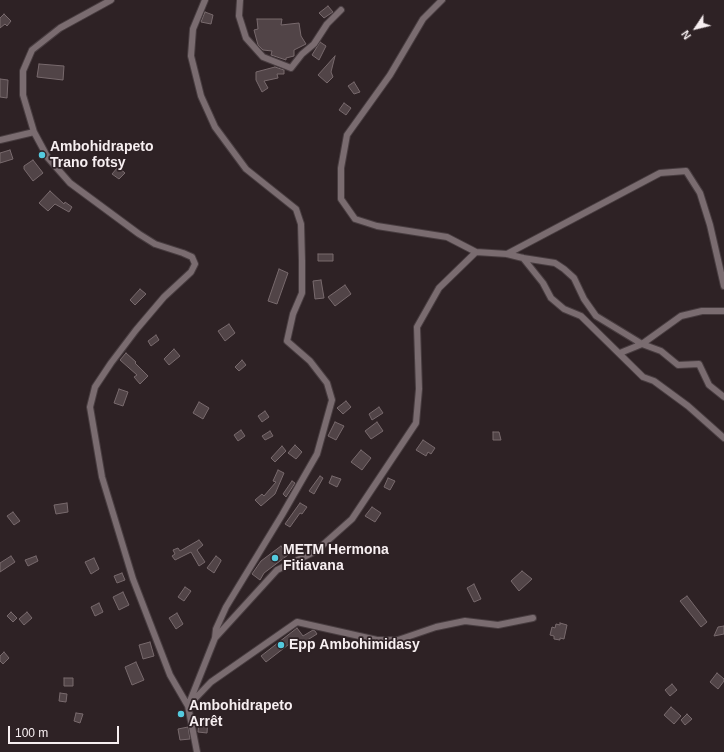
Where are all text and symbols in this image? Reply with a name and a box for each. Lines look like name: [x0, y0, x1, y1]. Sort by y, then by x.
north arrow: [676, 8, 716, 48]
text: N: [679, 28, 693, 42]
place label: Ambohidrapeto Trano fotsy: [50, 139, 153, 172]
marker: Ambohidrapeto Trano fotsy: [37, 150, 47, 160]
place label: METM Hermona Fitiavana: [283, 542, 389, 574]
marker: METM Hermona Fitiavana: [270, 553, 280, 563]
place label: Epp Ambohimidasy: [289, 637, 420, 653]
marker: Epp Ambohimidasy: [276, 640, 286, 650]
place label: Ambohidrapeto Arrêt: [189, 698, 292, 730]
marker: Ambohidrapeto Arrêt: [176, 709, 186, 719]
scale bar: [10, 718, 121, 744]
text: 100 m: [15, 726, 48, 740]

